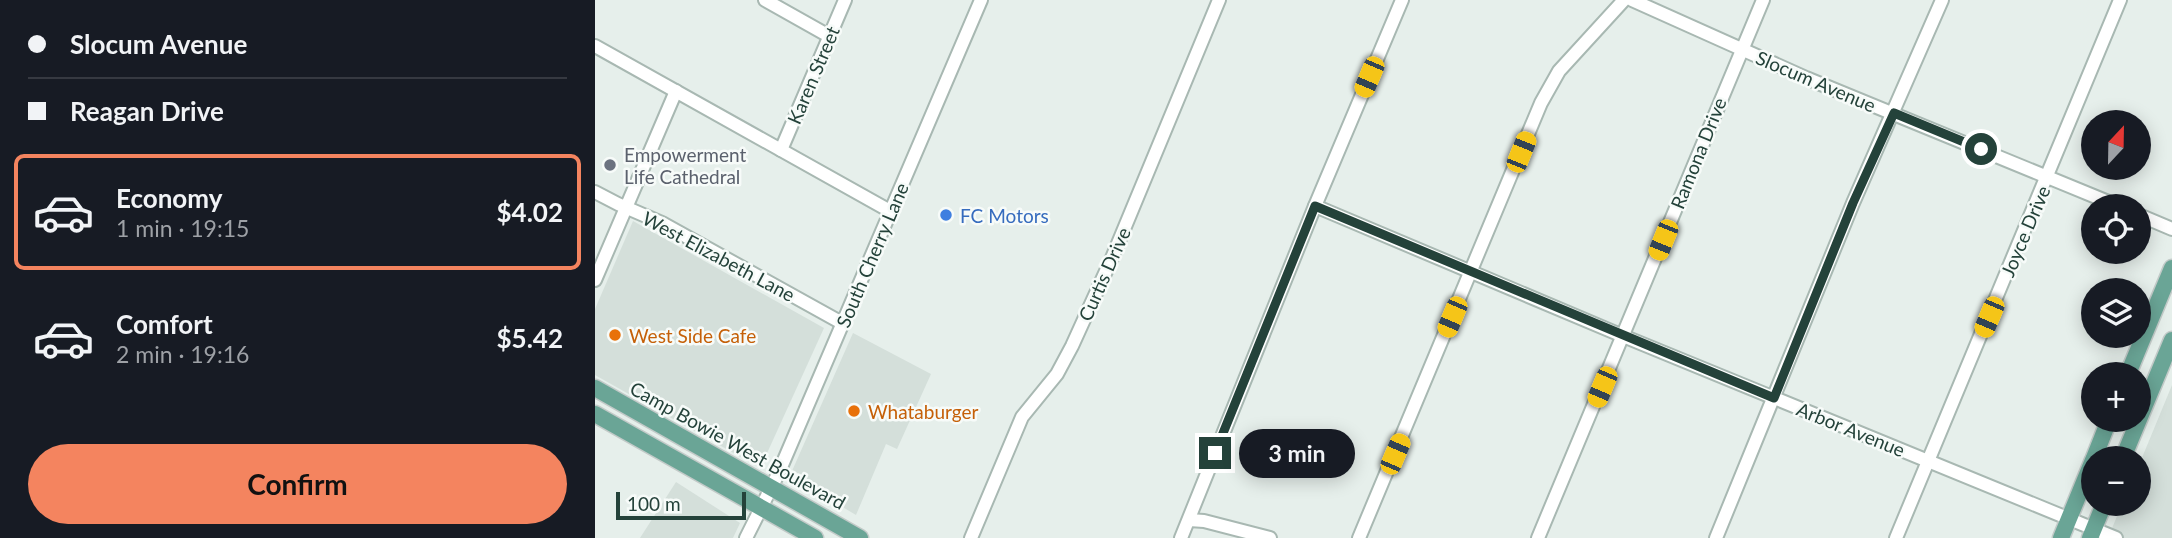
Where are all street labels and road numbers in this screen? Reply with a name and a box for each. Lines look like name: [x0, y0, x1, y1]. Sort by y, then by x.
street label: Karen Street: [782, 22, 844, 127]
street label: Slocum Avenue: [1753, 45, 1879, 117]
street label: Ramona Drive: [1665, 94, 1731, 212]
street label: South Cherry Lane: [831, 179, 913, 331]
street label: Joyce Drive: [1996, 182, 2054, 280]
street label: West Elizabeth Lane: [639, 206, 799, 306]
street label: Curtis Drive: [1073, 224, 1135, 324]
street label: Camp Bowie West Boulevard: [626, 376, 850, 514]
street label: Arbor Avenue: [1793, 397, 1909, 461]

